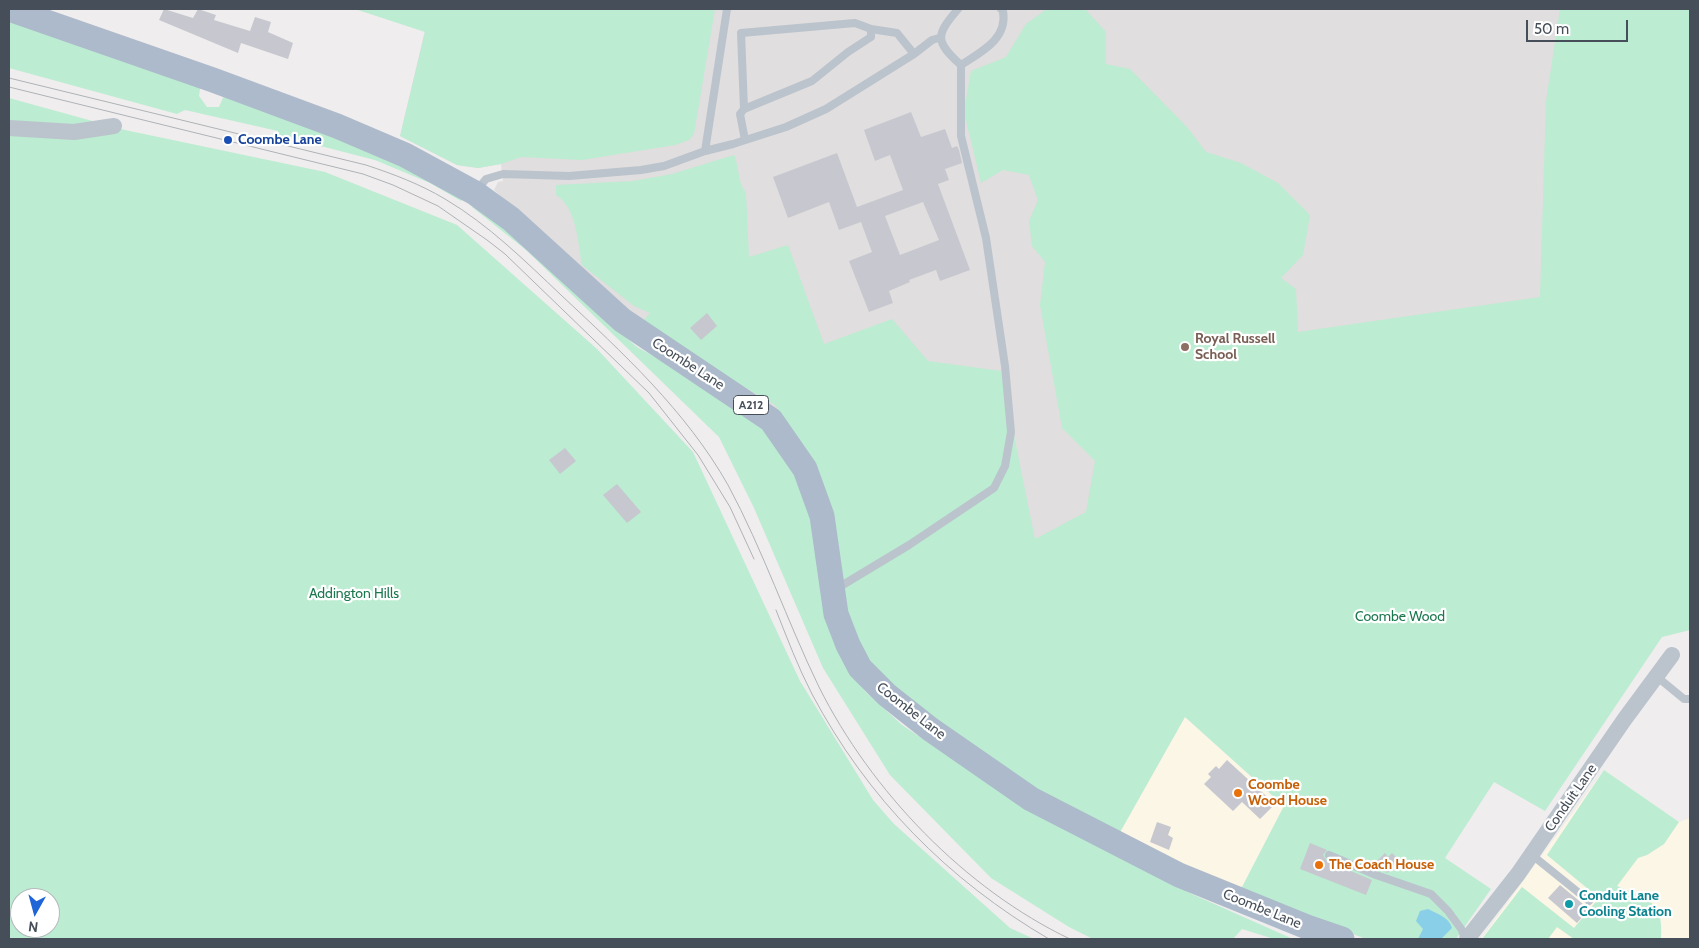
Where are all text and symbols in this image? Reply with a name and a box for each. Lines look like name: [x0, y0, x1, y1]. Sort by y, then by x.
scale bar: [1529, 10, 1632, 42]
text: 50 m: [1534, 20, 1569, 38]
place label: Coombe Lane: [238, 132, 322, 148]
marker: Coombe Lane: [222, 134, 234, 146]
place label: Royal Russell School: [1195, 331, 1275, 364]
street label: Coombe Lane: [649, 334, 727, 394]
marker: Royal Russell School: [1179, 341, 1191, 353]
road number: A212: [734, 396, 768, 414]
park label: Addington Hills: [309, 586, 399, 602]
park label: Coombe Wood: [1355, 609, 1445, 625]
street label: Coombe Lane: [873, 679, 949, 743]
street label: Conduit Lane: [1542, 761, 1600, 835]
place label: Coombe Wood House: [1248, 777, 1327, 810]
marker: Coombe Wood House: [1232, 787, 1244, 799]
place label: The Coach House: [1329, 857, 1434, 873]
marker: The Coach House: [1313, 859, 1325, 871]
street label: Coombe Lane: [1220, 886, 1304, 932]
north arrow: [10, 888, 60, 938]
place label: Conduit Lane Cooling Station: [1579, 888, 1672, 920]
marker: Conduit Lane Cooling Station: [1563, 898, 1575, 910]
text: N: [27, 917, 39, 936]

